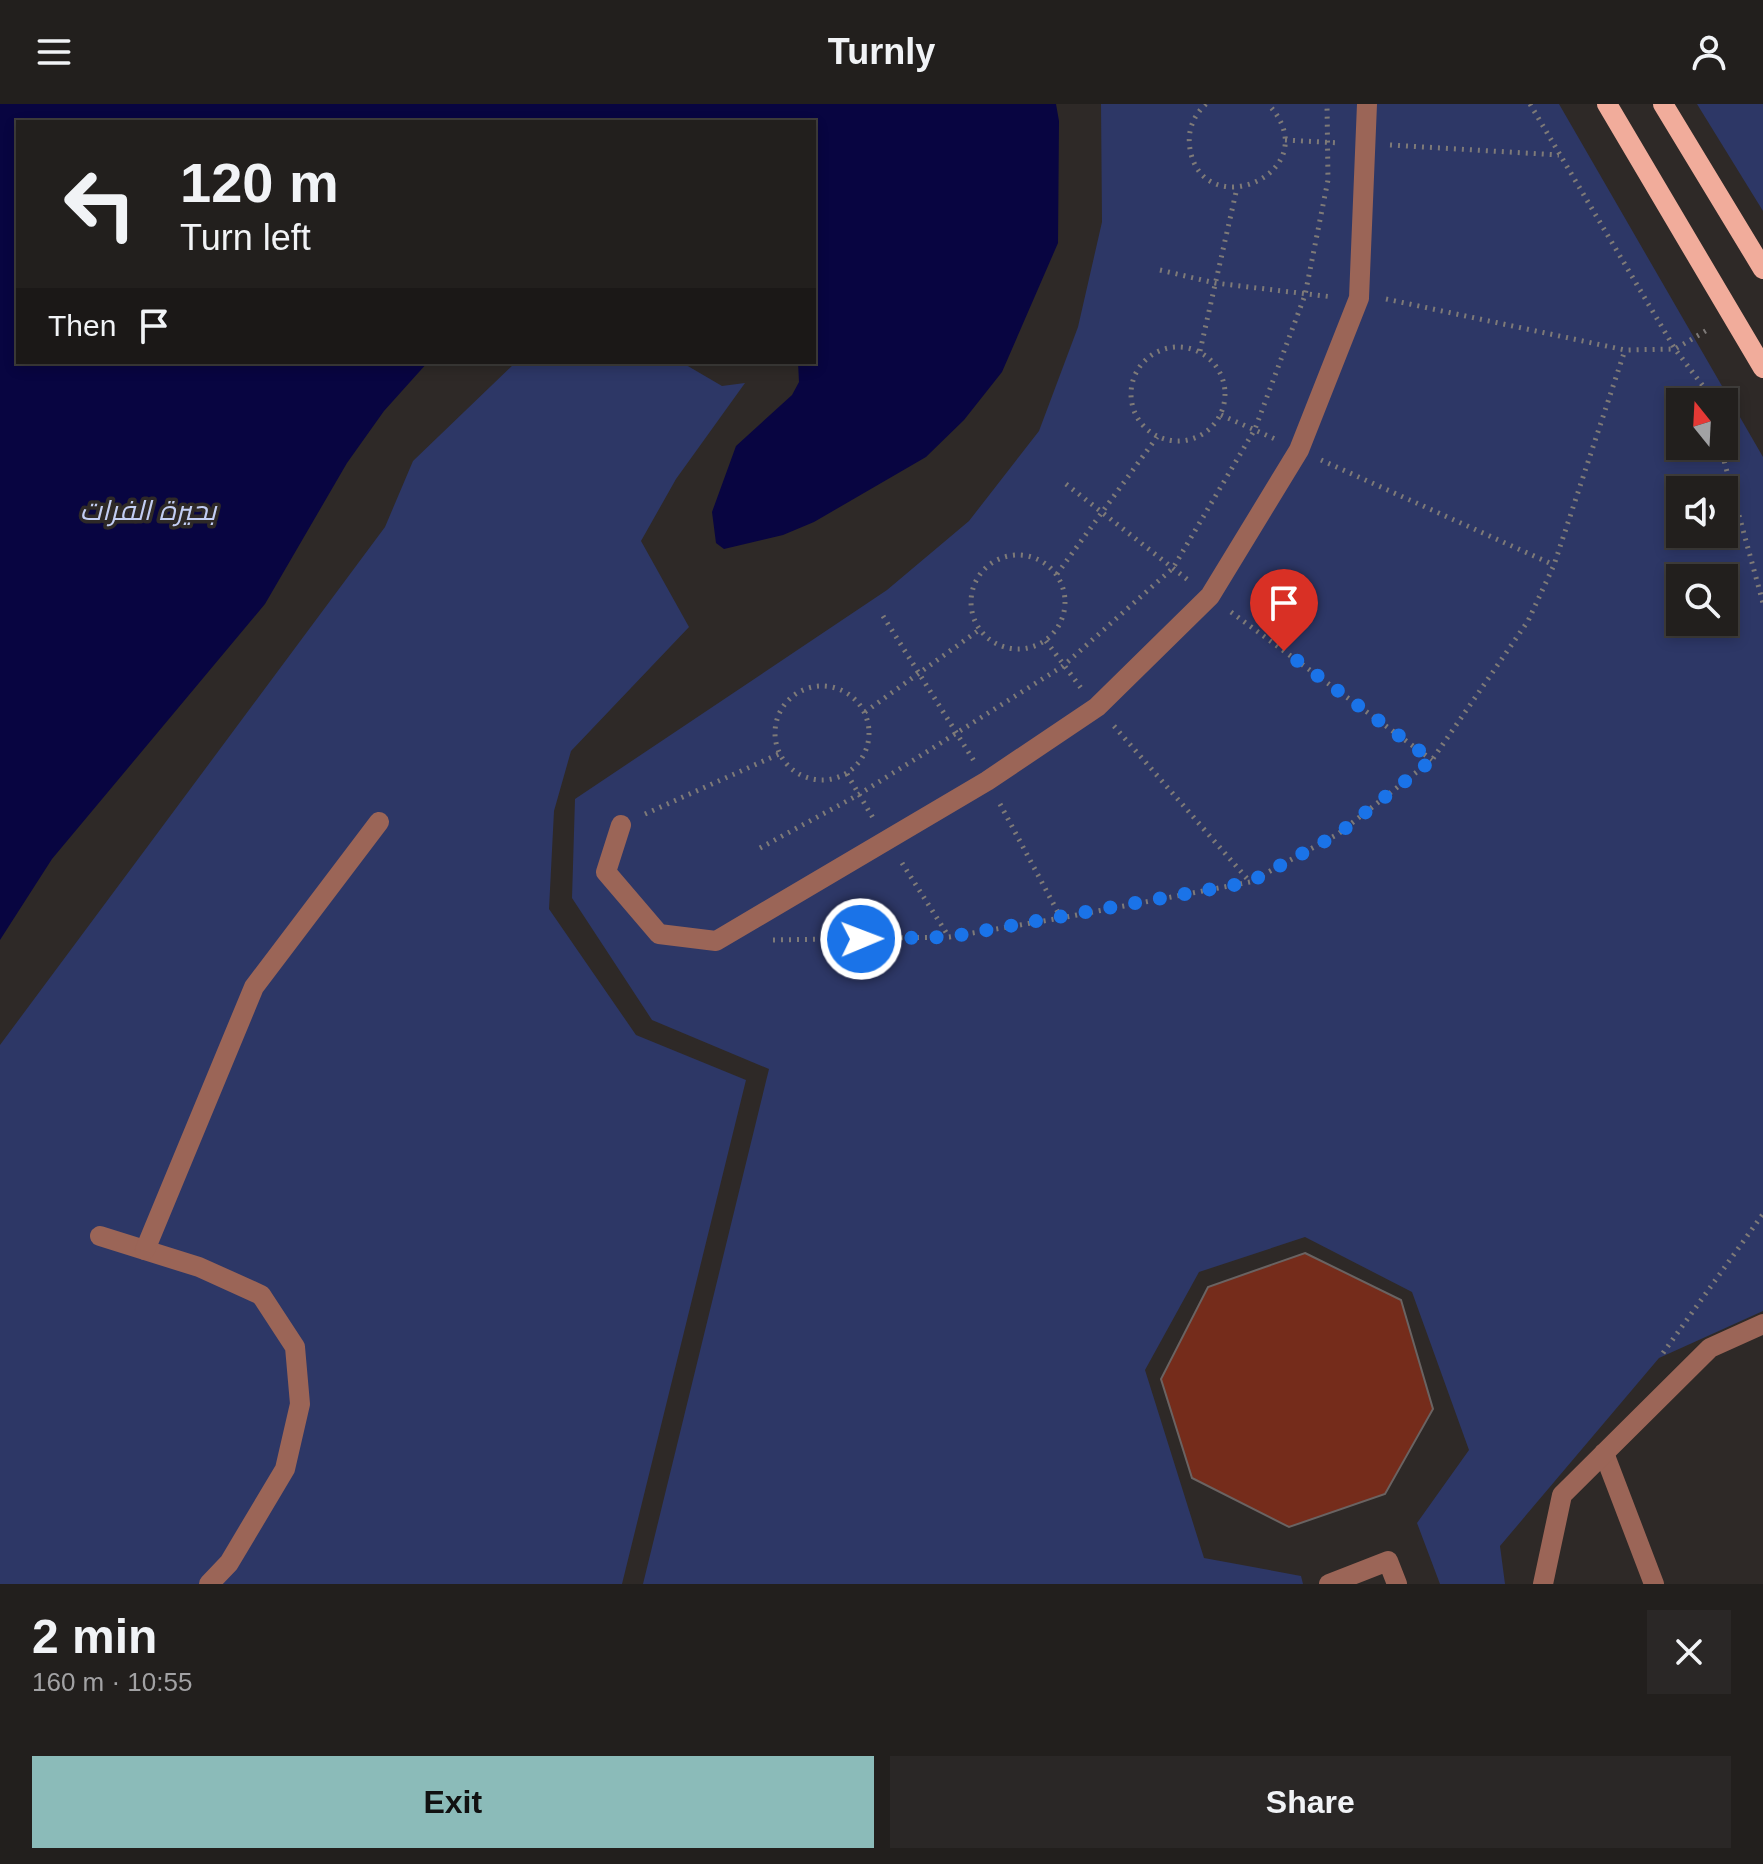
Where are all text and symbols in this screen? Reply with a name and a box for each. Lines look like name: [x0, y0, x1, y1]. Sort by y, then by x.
icon: menu: [32, 30, 76, 74]
icon: person: [1687, 30, 1731, 74]
text: Turnly: [828, 31, 935, 72]
text: 120 m: [180, 151, 339, 214]
icon: left: [48, 152, 152, 256]
text: Turn left: [180, 217, 311, 258]
icon: arrive: [132, 304, 176, 348]
text: Then: [48, 309, 116, 342]
north arrow: [1666, 388, 1738, 460]
map controls: [1666, 388, 1738, 636]
button: sound: [1666, 476, 1738, 548]
water label: بحيرة الفرات: [80, 495, 218, 527]
button: search: [1666, 564, 1738, 636]
pin: [1250, 569, 1318, 651]
icon: arrive: [1262, 581, 1306, 625]
position arrow: [819, 897, 903, 981]
text: 2 min: [32, 1610, 157, 1663]
button: close: [1647, 1610, 1731, 1694]
text: 160 m · 10:55: [32, 1667, 192, 1697]
button: Exit: [32, 1756, 874, 1848]
button: Share: [890, 1756, 1731, 1848]

